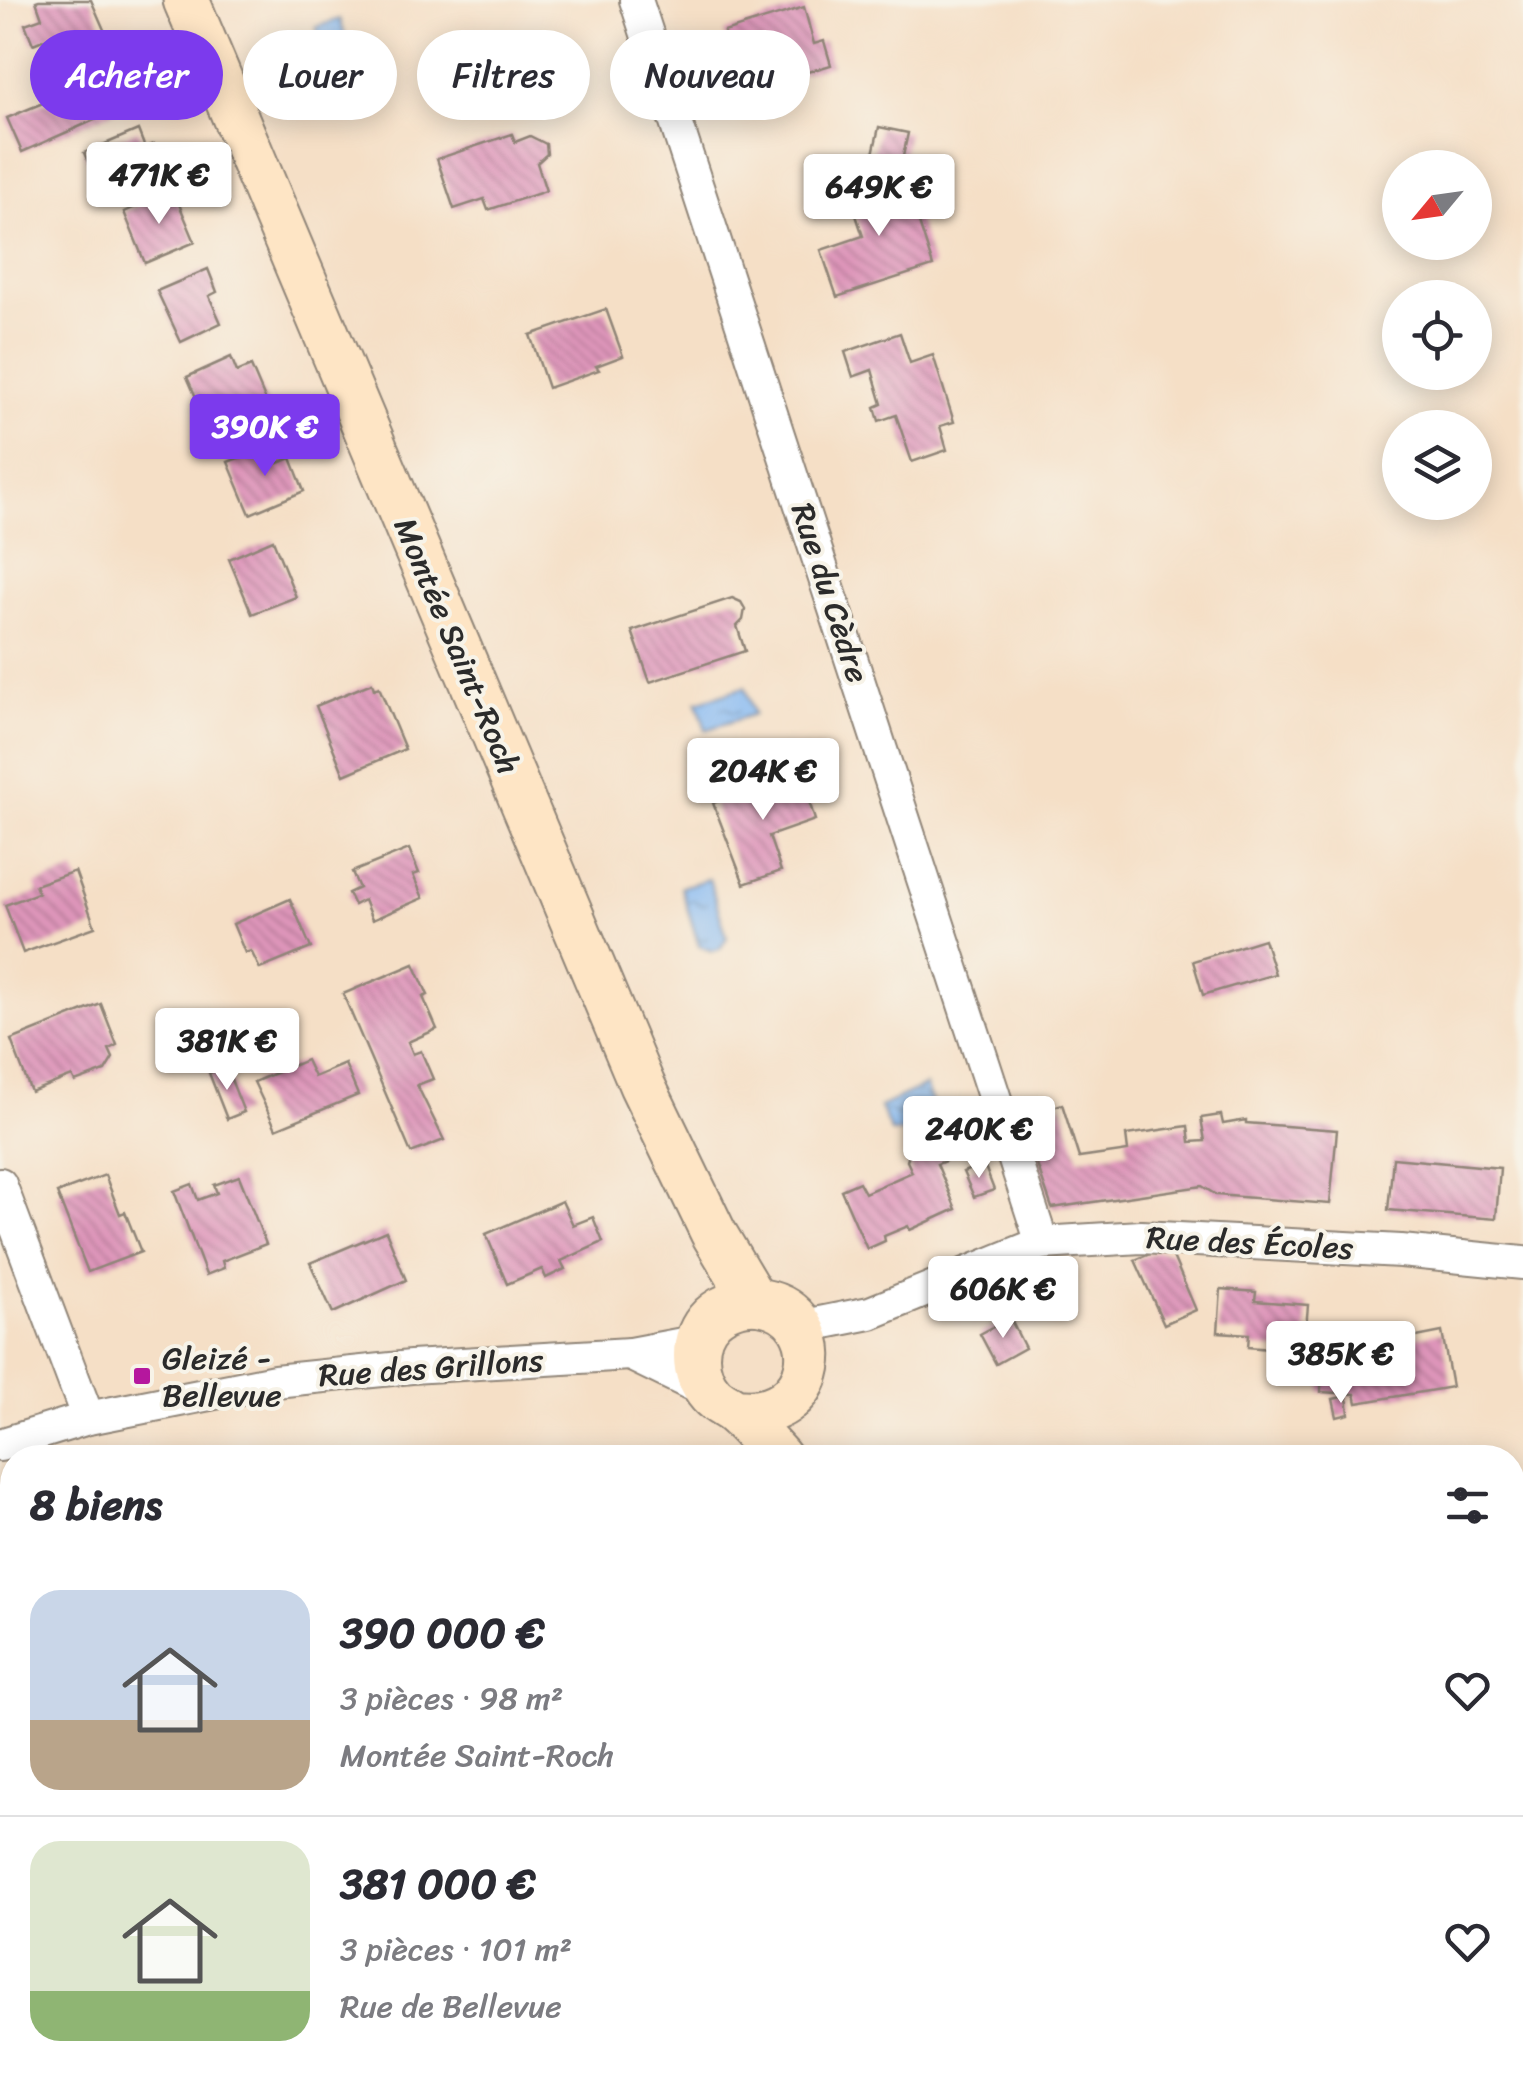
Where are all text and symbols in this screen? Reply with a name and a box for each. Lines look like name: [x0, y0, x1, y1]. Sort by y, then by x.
chip: Acheter: [30, 30, 223, 120]
chip: Louer: [243, 30, 397, 120]
chip: Filtres: [417, 30, 590, 120]
chip: Nouveau: [610, 30, 810, 120]
pin: 471K €: [78, 142, 240, 227]
text: 471K €: [108, 146, 210, 203]
north arrow: [1382, 150, 1492, 260]
map controls: [1382, 150, 1492, 520]
pin: 649K €: [798, 154, 960, 239]
text: 649K €: [826, 158, 932, 215]
button: locate: [1382, 280, 1492, 390]
pin: 390K €: [184, 394, 346, 479]
text: 390K €: [212, 398, 318, 455]
button: layers: [1382, 410, 1492, 520]
street label: Rue du Cèdre: [774, 495, 886, 691]
street label: Montée Saint-Roch: [377, 509, 537, 783]
pin: 204K €: [682, 738, 844, 823]
text: 204K €: [709, 742, 817, 799]
pin: 381K €: [146, 1008, 308, 1093]
text: 381K €: [177, 1012, 277, 1069]
pin: 240K €: [898, 1096, 1060, 1181]
text: 240K €: [925, 1100, 1033, 1157]
street label: Rue des Écoles: [1145, 1209, 1355, 1277]
pin: 606K €: [922, 1256, 1084, 1341]
text: 606K €: [950, 1260, 1056, 1317]
pin: 385K €: [1260, 1321, 1422, 1406]
text: 385K €: [1288, 1325, 1394, 1382]
place label: Gleizé - Bellevue: [162, 1330, 282, 1424]
street label: Rue des Grillons: [317, 1332, 546, 1404]
marker: Gleizé - Bellevue: [131, 1365, 153, 1387]
text: 8 biens: [30, 1468, 162, 1542]
icon: filters: [1440, 1478, 1495, 1533]
text: 390 000 €: [340, 1596, 545, 1670]
icon: home: [110, 1630, 230, 1750]
icon: heart: [1440, 1663, 1495, 1718]
text: 3 pièces · 98 m²: [340, 1670, 563, 1727]
text: Montée Saint-Roch: [340, 1727, 614, 1784]
text: 381 000 €: [340, 1847, 536, 1921]
icon: home: [110, 1881, 230, 2001]
icon: heart: [1440, 1914, 1495, 1969]
text: 3 pièces · 101 m²: [340, 1921, 572, 1978]
text: Rue de Bellevue: [340, 1978, 562, 2035]

